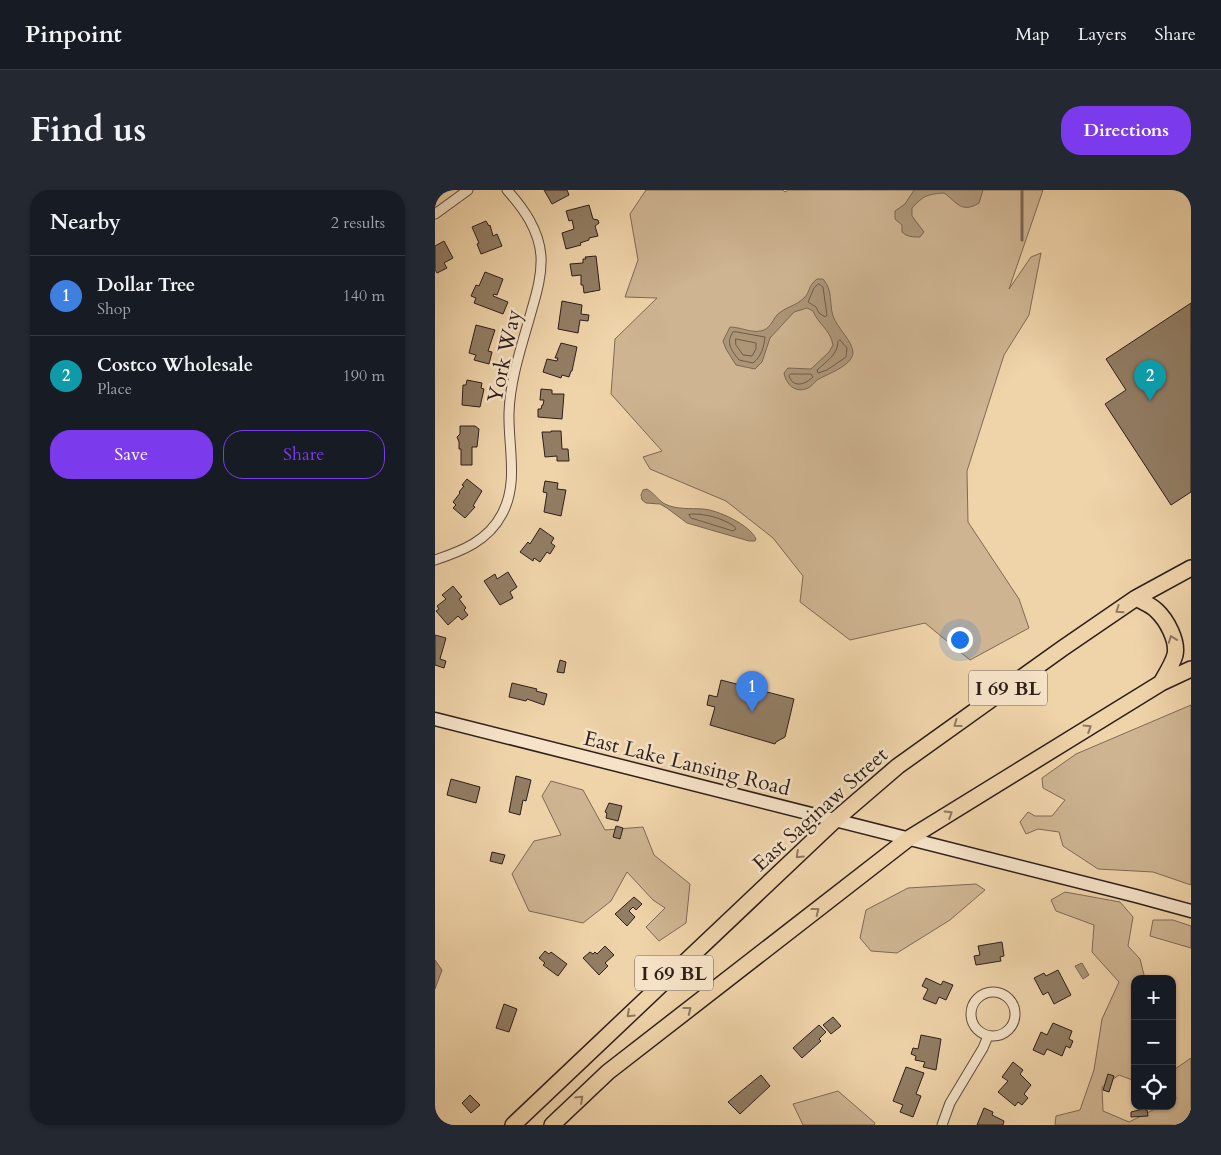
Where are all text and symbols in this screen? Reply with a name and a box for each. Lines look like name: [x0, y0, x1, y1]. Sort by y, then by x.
text: Pinpoint: [25, 18, 122, 51]
text: Map: [1015, 22, 1050, 47]
text: Layers: [1078, 22, 1127, 47]
text: Share: [1155, 22, 1196, 47]
text: Find us: [30, 106, 146, 154]
button: Directions: [1061, 106, 1191, 155]
text: Nearby: [50, 208, 121, 237]
text: 2 results: [331, 212, 385, 234]
text: Dollar Tree: [97, 272, 195, 298]
text: 1: [62, 285, 70, 307]
text: 140 m: [343, 285, 385, 307]
text: Shop: [97, 298, 131, 320]
street label: York Way: [480, 307, 529, 406]
text: Costco Wholesale: [97, 352, 253, 378]
pin: 2: [1134, 360, 1166, 401]
text: 2: [62, 365, 70, 387]
text: 190 m: [343, 365, 385, 387]
text: Place: [97, 378, 132, 400]
button: Save: [50, 430, 213, 479]
button: Share: [223, 430, 385, 479]
one-way arrow: [1115, 604, 1124, 613]
your location: [947, 627, 973, 653]
one-way arrow: [1168, 635, 1178, 644]
road number: I 69 BL: [969, 670, 1047, 706]
pin: 1: [736, 671, 768, 712]
one-way arrow: [953, 718, 963, 727]
street label: East Lake Lansing Road: [581, 724, 793, 803]
one-way arrow: [1082, 725, 1091, 735]
street label: East Saginaw Street: [746, 741, 894, 878]
one-way arrow: [944, 810, 953, 820]
one-way arrow: [796, 849, 805, 858]
one-way arrow: [810, 908, 819, 916]
road number: I 69 BL: [635, 956, 713, 990]
map controls: [1131, 975, 1176, 1110]
button: +: [1131, 975, 1176, 1020]
one-way arrow: [627, 1008, 636, 1017]
one-way arrow: [682, 1008, 691, 1016]
button: −: [1131, 1020, 1176, 1065]
button: locate: [1131, 1065, 1176, 1110]
one-way arrow: [574, 1096, 583, 1105]

